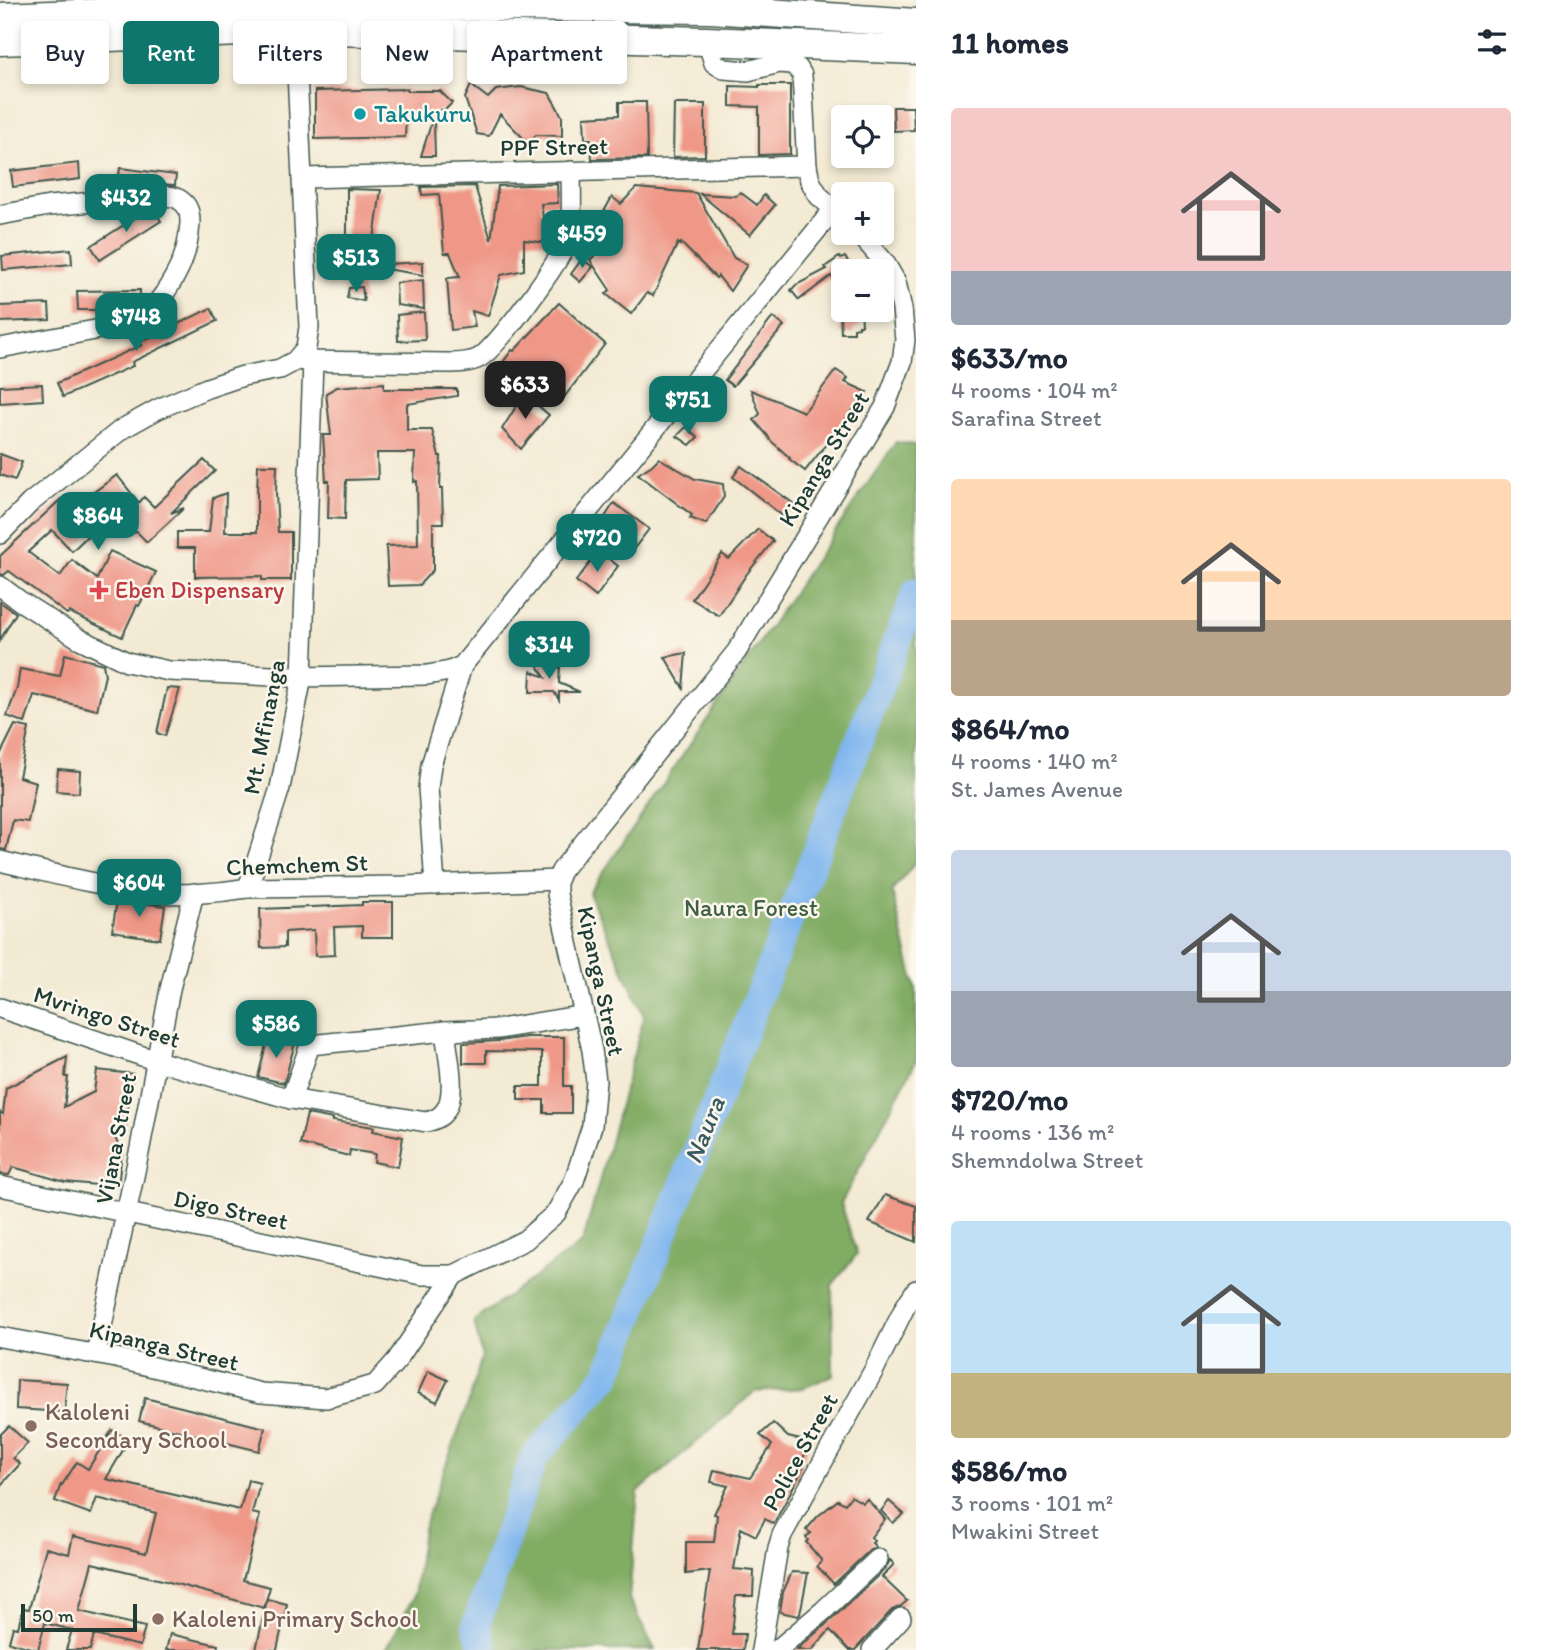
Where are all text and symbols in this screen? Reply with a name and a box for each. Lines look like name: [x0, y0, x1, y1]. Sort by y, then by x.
chip: Buy: [21, 21, 109, 84]
chip: Rent: [123, 21, 219, 84]
chip: Filters: [233, 21, 347, 84]
chip: New: [361, 21, 453, 84]
chip: Apartment: [467, 21, 627, 84]
icon: filters: [1473, 23, 1511, 61]
text: 11 homes: [951, 24, 1069, 61]
place label: Takukuru: [374, 99, 472, 128]
map controls: [831, 105, 894, 322]
button: locate: [831, 105, 894, 168]
marker: Takukuru: [352, 106, 368, 122]
street label: PPF Street: [500, 131, 608, 162]
icon: home: [1168, 153, 1294, 279]
pin: $432: [85, 174, 167, 234]
button: +: [831, 182, 894, 245]
text: $432: [101, 183, 151, 211]
pin: $459: [541, 210, 623, 270]
text: $459: [557, 219, 607, 247]
pin: $513: [315, 234, 397, 294]
text: $513: [333, 243, 379, 271]
button: −: [831, 259, 894, 322]
pin: $748: [95, 294, 177, 353]
text: $748: [111, 302, 161, 330]
text: $633/mo: [951, 339, 1068, 376]
pin: $633: [484, 362, 566, 421]
text: $633: [501, 370, 549, 398]
pin: $751: [647, 376, 729, 436]
text: 4 rooms · 104 m²: [951, 376, 1118, 404]
text: $751: [665, 385, 711, 413]
street label: Kipanga Street: [772, 386, 875, 532]
text: Sarafina Street: [951, 404, 1102, 432]
pin: $864: [57, 492, 139, 552]
text: $864: [73, 501, 123, 529]
pin: $720: [556, 514, 638, 574]
text: $720: [572, 523, 622, 551]
icon: home: [1168, 524, 1294, 650]
place label: Eben Dispensary: [115, 575, 284, 604]
marker: Eben Dispensary: [89, 580, 109, 600]
pin: $314: [508, 622, 590, 681]
text: $314: [525, 630, 573, 658]
street label: Mt. Mfinanga: [236, 657, 291, 797]
text: $864/mo: [951, 710, 1070, 747]
text: 4 rooms · 140 m²: [951, 747, 1118, 775]
text: St. James Avenue: [951, 775, 1123, 803]
street label: Chemchem St: [226, 848, 368, 881]
pin: $604: [98, 860, 180, 919]
text: $604: [113, 868, 165, 896]
park label: Naura Forest: [684, 893, 818, 922]
icon: home: [1168, 895, 1294, 1021]
street label: Kipanga Street: [571, 903, 632, 1058]
street label: Mvringo Street: [30, 979, 184, 1054]
pin: $586: [235, 1000, 317, 1060]
text: $586: [252, 1009, 300, 1037]
street label: Vijana Street: [89, 1071, 142, 1207]
text: $720/mo: [951, 1081, 1068, 1118]
water label: Naura: [676, 1091, 732, 1168]
text: 4 rooms · 136 m²: [951, 1118, 1114, 1146]
text: Shemndolwa Street: [951, 1146, 1143, 1174]
street label: Digo Street: [171, 1183, 291, 1236]
icon: home: [1168, 1266, 1294, 1392]
street label: Kipanga Street: [87, 1314, 242, 1377]
street label: Police Street: [755, 1388, 844, 1516]
place label: Kaloleni Secondary School: [45, 1397, 227, 1454]
marker: Kaloleni Secondary School: [23, 1418, 39, 1434]
text: $586/mo: [951, 1452, 1067, 1489]
text: 3 rooms · 101 m²: [951, 1489, 1113, 1517]
text: Mwakini Street: [951, 1517, 1099, 1545]
scale bar: [21, 1601, 136, 1633]
text: 50 m: [32, 1604, 74, 1627]
place label: Kaloleni Primary School: [172, 1604, 418, 1633]
marker: Kaloleni Primary School: [150, 1611, 166, 1627]

